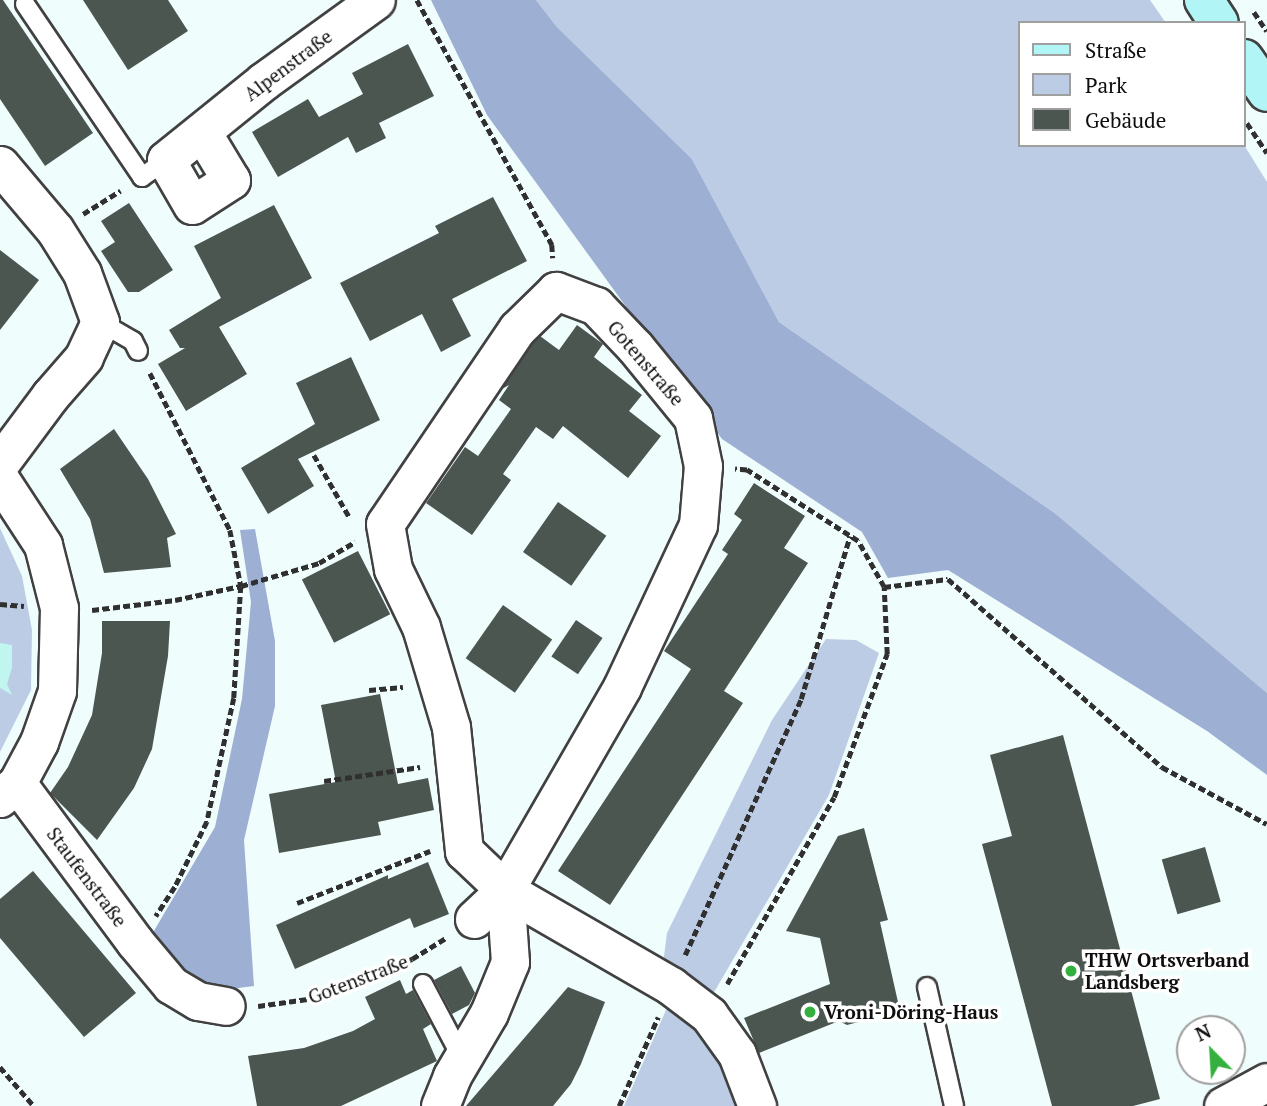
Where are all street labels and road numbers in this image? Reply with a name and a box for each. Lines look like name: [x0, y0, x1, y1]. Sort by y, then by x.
street label: Alpenstraße: [240, 25, 336, 105]
street label: Gotenstraße: [603, 316, 689, 410]
street label: Staufenstraße: [42, 823, 132, 931]
street label: Gotenstraße: [305, 950, 411, 1008]

